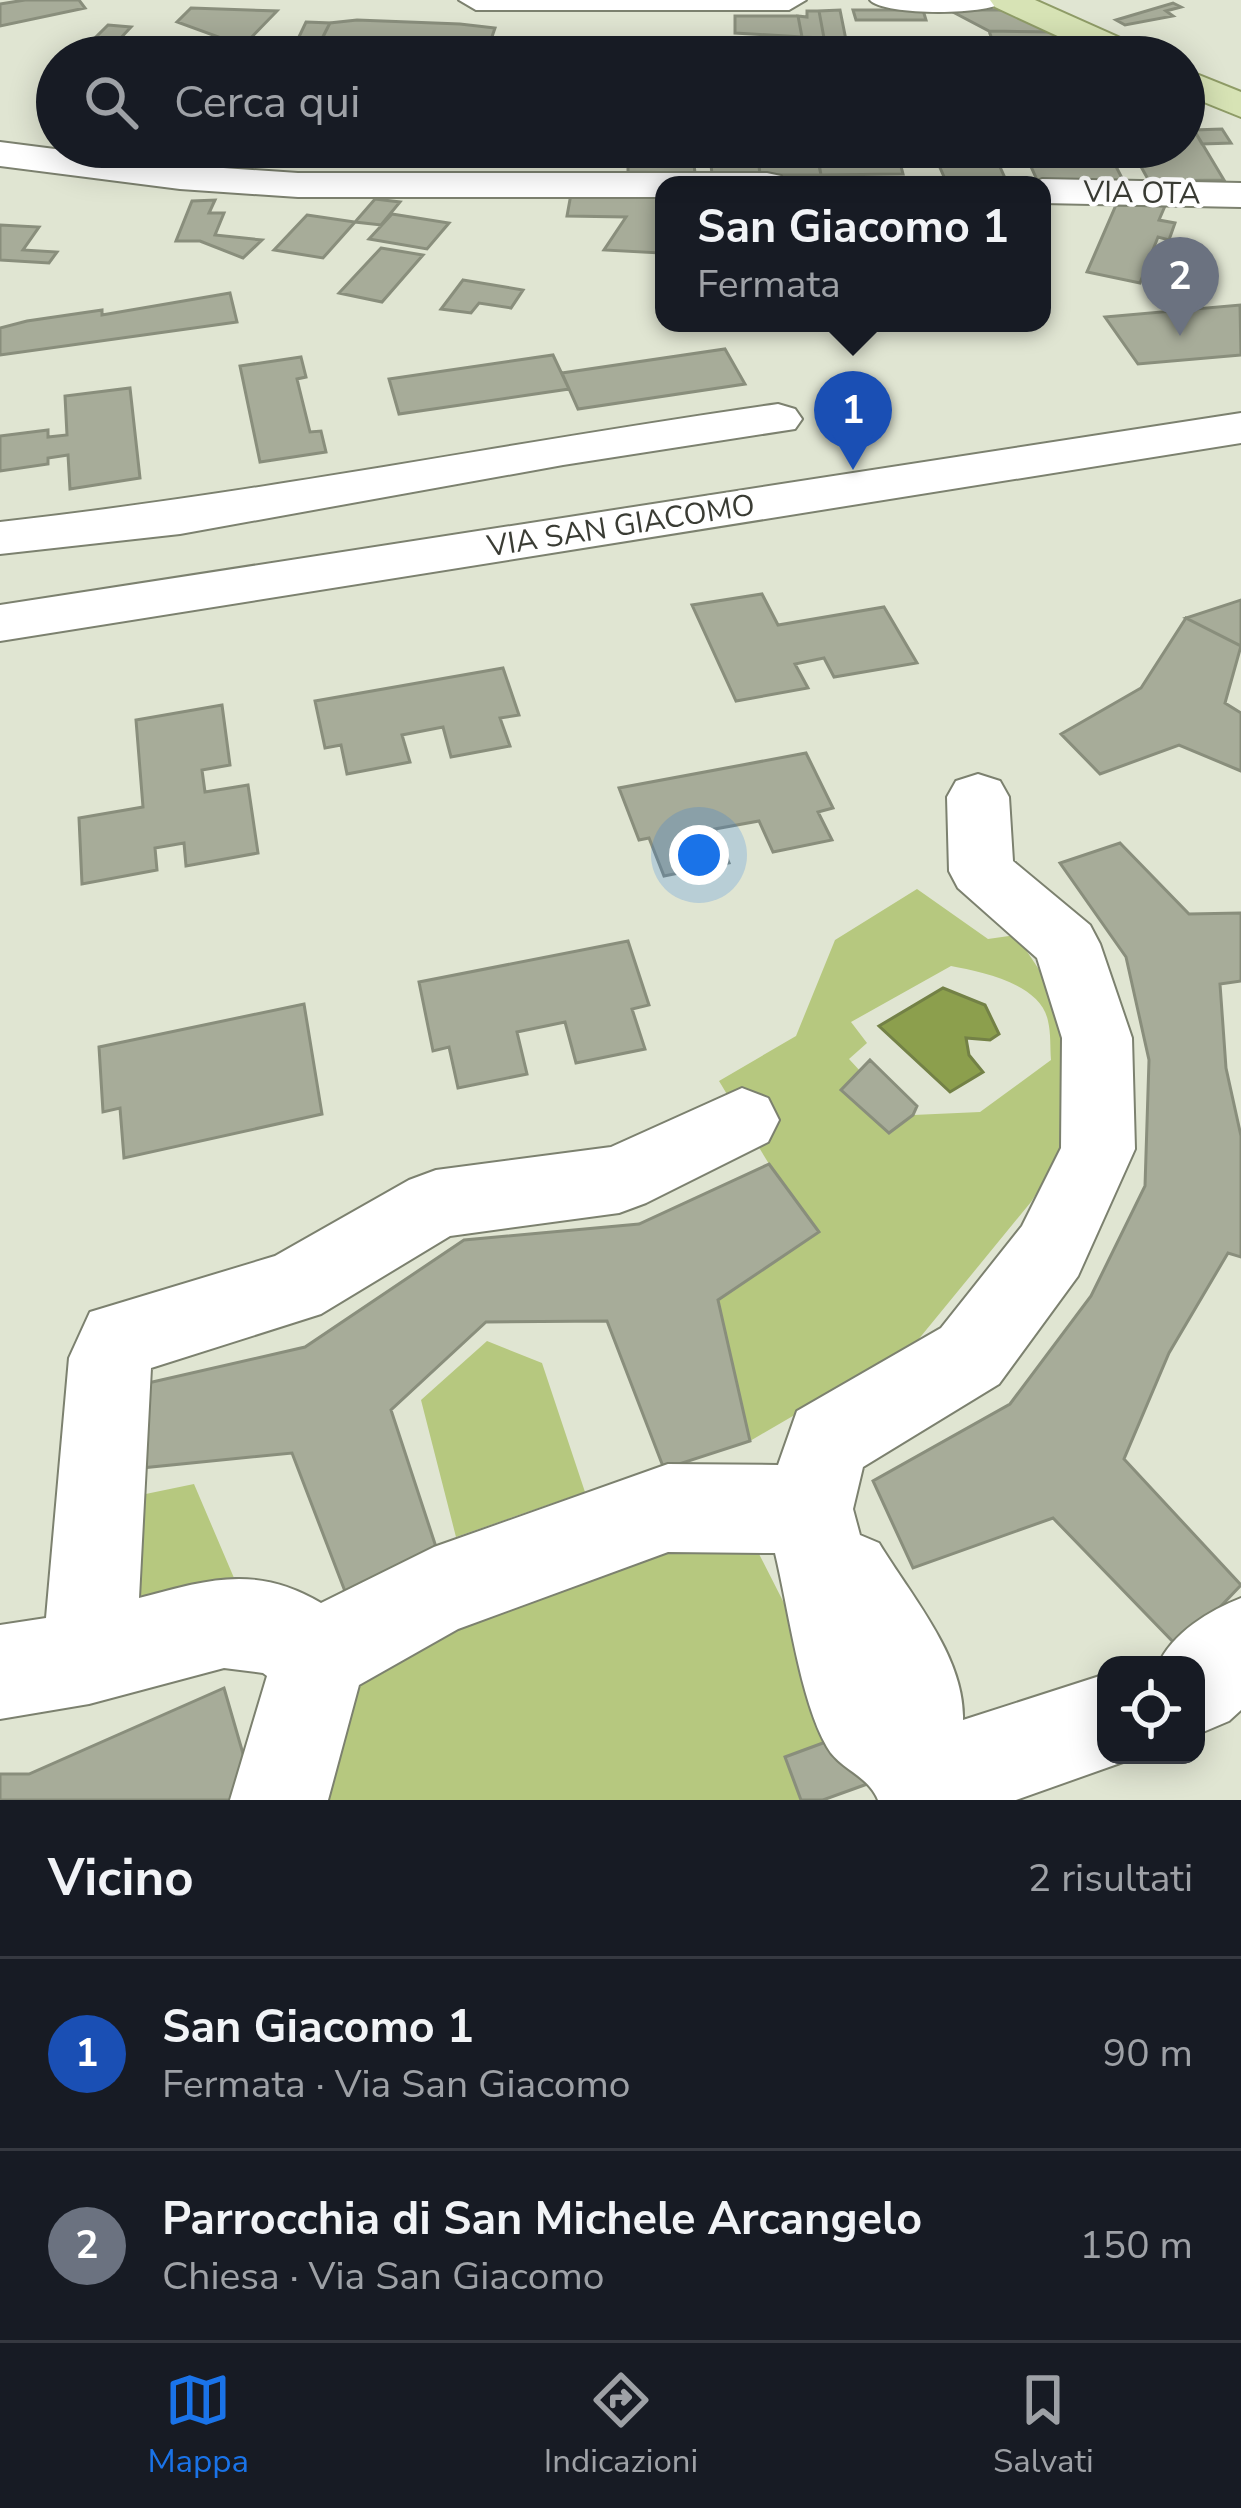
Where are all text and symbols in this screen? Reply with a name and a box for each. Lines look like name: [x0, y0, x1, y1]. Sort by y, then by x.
search box: [36, 36, 1205, 168]
icon: search: [78, 69, 144, 135]
text: Cerca qui: [174, 72, 360, 133]
street label: VIA OTA: [1082, 171, 1201, 215]
popup: [655, 176, 1051, 332]
text: San Giacomo 1: [697, 197, 1009, 258]
pin: 2: [1141, 237, 1219, 336]
text: Fermata: [697, 258, 841, 311]
pin: 1: [814, 371, 892, 470]
street label: VIA SAN GIACOMO: [483, 485, 758, 568]
your location: [669, 825, 729, 885]
map controls: [1097, 1656, 1205, 1764]
button: locate: [1097, 1656, 1205, 1764]
text: Vicino: [48, 1843, 194, 1913]
text: 2 risultati: [1028, 1852, 1193, 1905]
text: San Giacomo 1: [162, 1997, 474, 2058]
text: 1: [75, 2027, 99, 2080]
text: 90 m: [1103, 2027, 1193, 2080]
text: Fermata · Via San Giacomo: [162, 2058, 631, 2111]
text: Parrocchia di San Michele Arcangelo: [162, 2189, 922, 2250]
text: 2: [75, 2219, 99, 2272]
text: 150 m: [1079, 2219, 1193, 2272]
text: Chiesa · Via San Giacomo: [162, 2250, 604, 2303]
tab: Mappa: [147, 2367, 249, 2484]
tab: Indicazioni: [544, 2367, 698, 2484]
tab: Salvati: [993, 2367, 1094, 2484]

